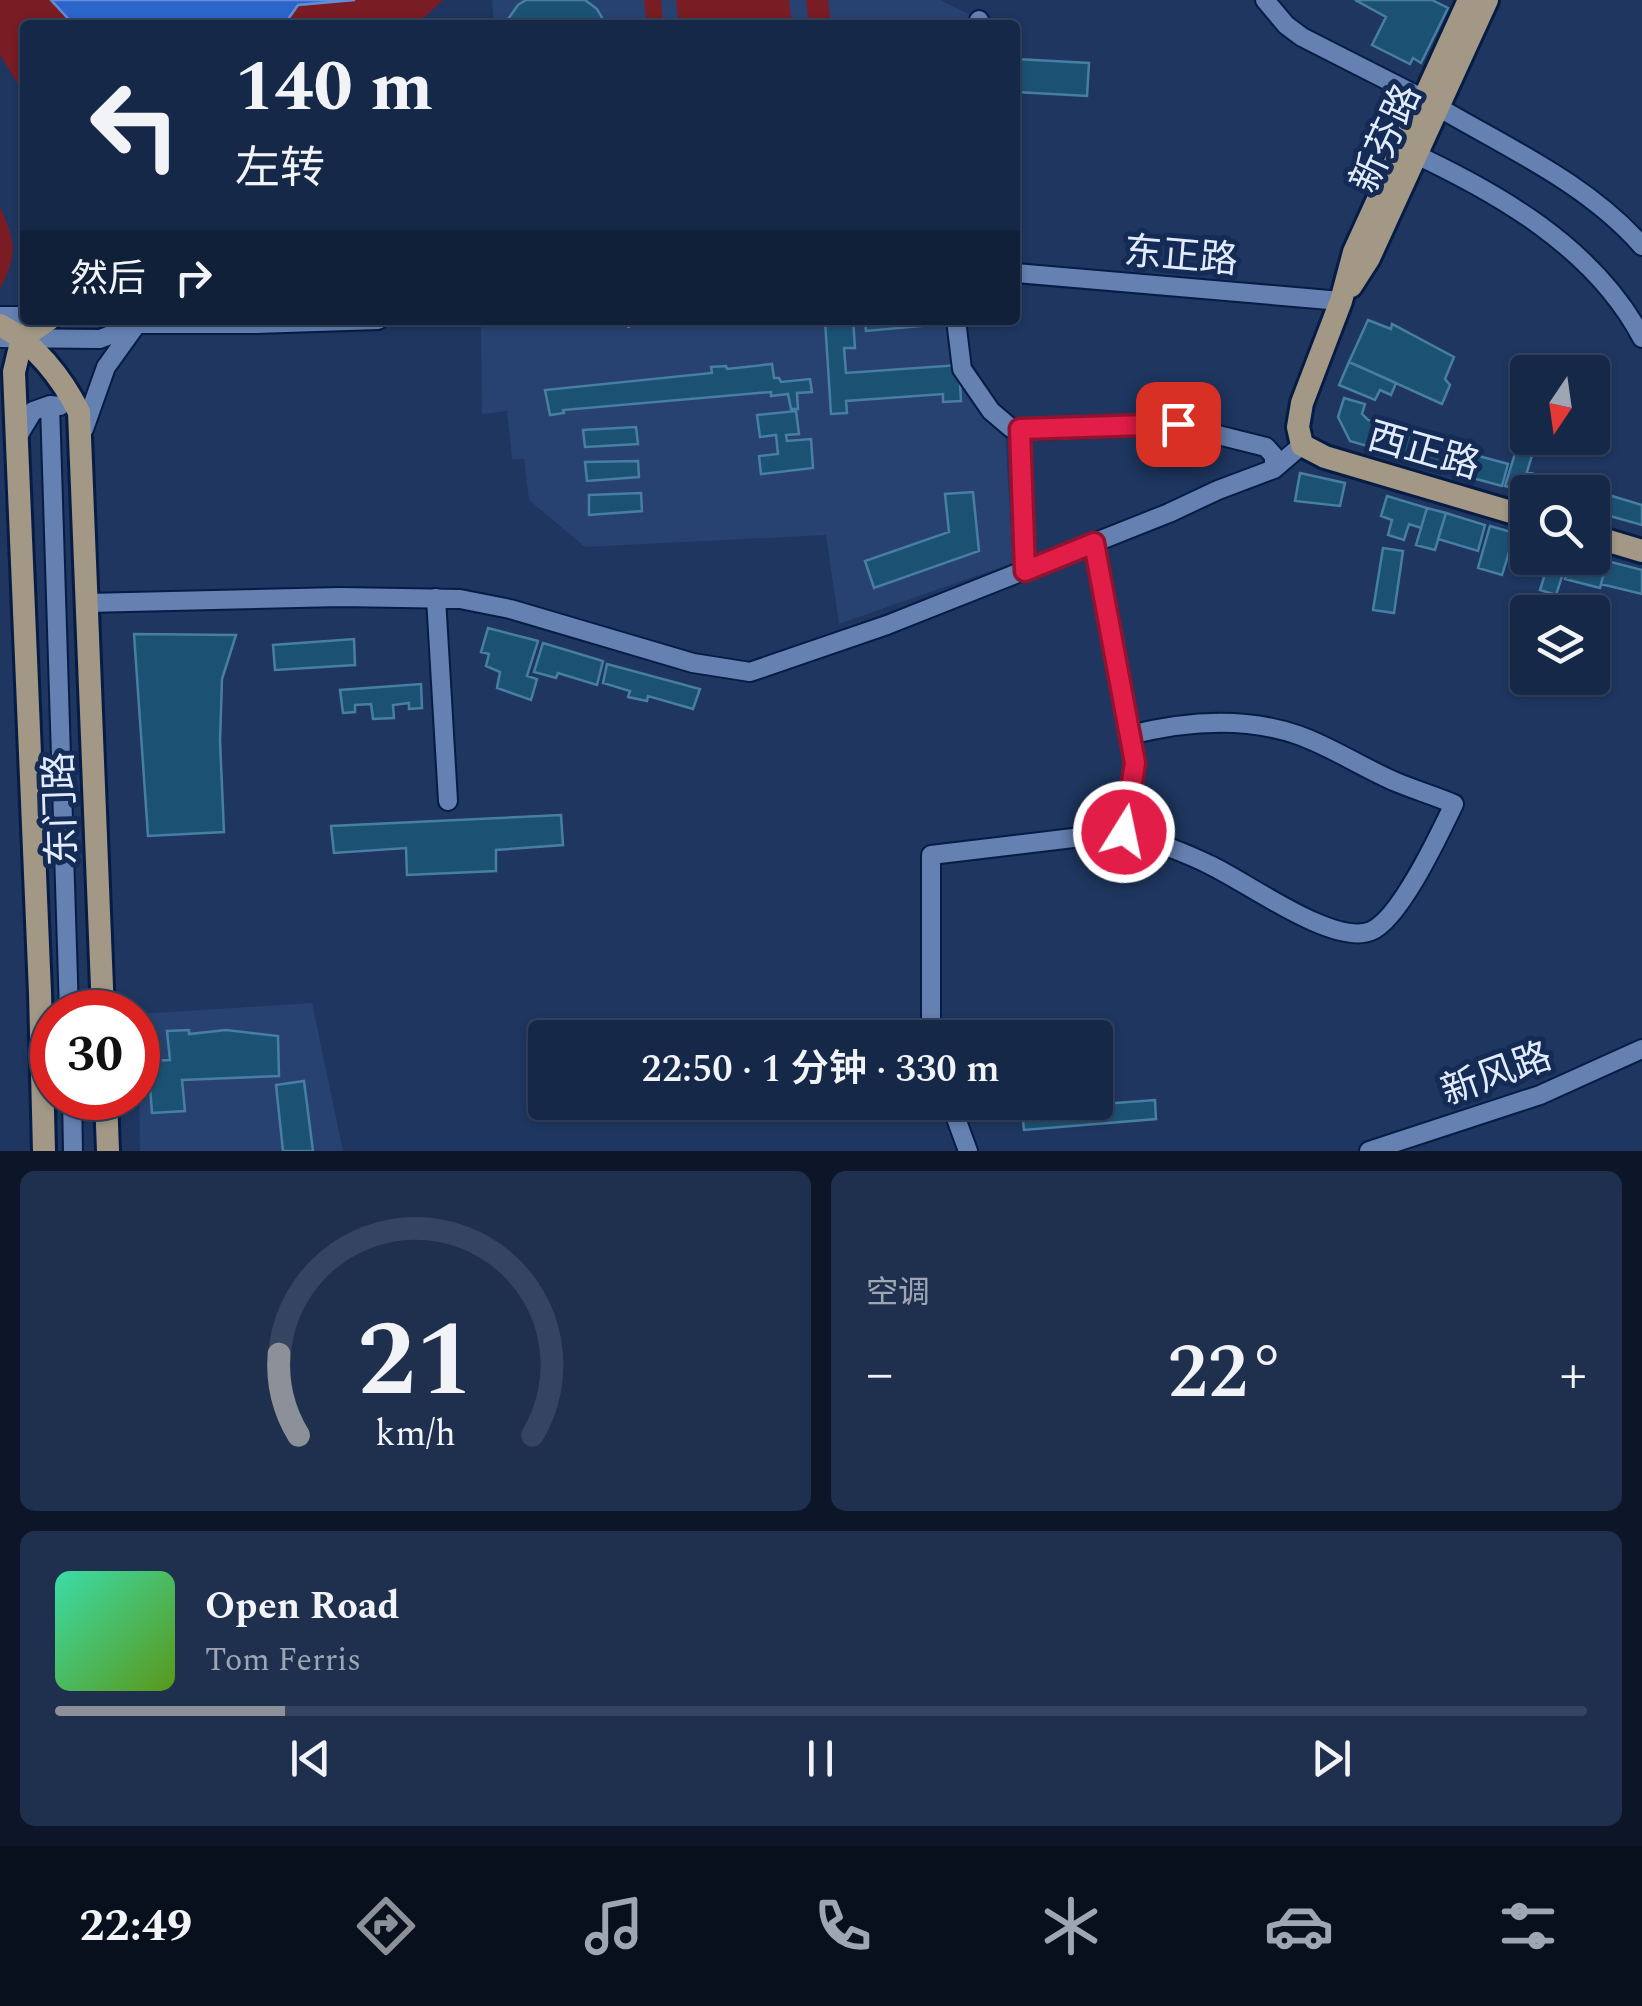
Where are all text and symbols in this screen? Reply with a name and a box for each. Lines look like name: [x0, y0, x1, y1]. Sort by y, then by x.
text: 140 m: [235, 35, 433, 141]
icon: left: [70, 60, 200, 190]
street label: 新芬路: [1336, 75, 1437, 203]
text: 左转: [235, 135, 325, 204]
street label: 东正路: [1122, 223, 1240, 291]
icon: right: [166, 250, 221, 305]
text: 然后: [70, 251, 146, 309]
north arrow: [1510, 355, 1610, 455]
map controls: [1510, 355, 1610, 695]
pin: [1136, 382, 1221, 467]
icon: arrive: [1151, 397, 1206, 452]
street label: 西正路: [1361, 408, 1486, 496]
button: search: [1510, 475, 1610, 575]
button: layers: [1510, 595, 1610, 695]
street label: 东门路: [31, 751, 93, 867]
position arrow: [1072, 780, 1176, 884]
speed limit sign: 30: [30, 990, 160, 1120]
street label: 新风路: [1433, 1028, 1560, 1122]
text: 22:50 · 1 分钟 · 330 m: [641, 1041, 1000, 1099]
text: 空调: [866, 1269, 930, 1318]
text: 21: [357, 1283, 474, 1441]
text: 22°: [1168, 1317, 1285, 1431]
text: −: [866, 1333, 894, 1416]
text: +: [1559, 1333, 1587, 1416]
text: km/h: [375, 1407, 456, 1462]
text: Open Road: [205, 1578, 400, 1636]
text: Tom Ferris: [205, 1636, 361, 1685]
icon: previous: [283, 1731, 338, 1786]
icon: pause: [793, 1731, 848, 1786]
icon: next: [1304, 1731, 1359, 1786]
icon: directions: [351, 1891, 421, 1961]
icon: music: [579, 1891, 649, 1961]
icon: phone: [808, 1891, 878, 1961]
icon: climate: [1036, 1891, 1106, 1961]
icon: car: [1264, 1891, 1334, 1961]
icon: filters: [1493, 1891, 1563, 1961]
text: 22:49: [79, 1892, 192, 1961]

